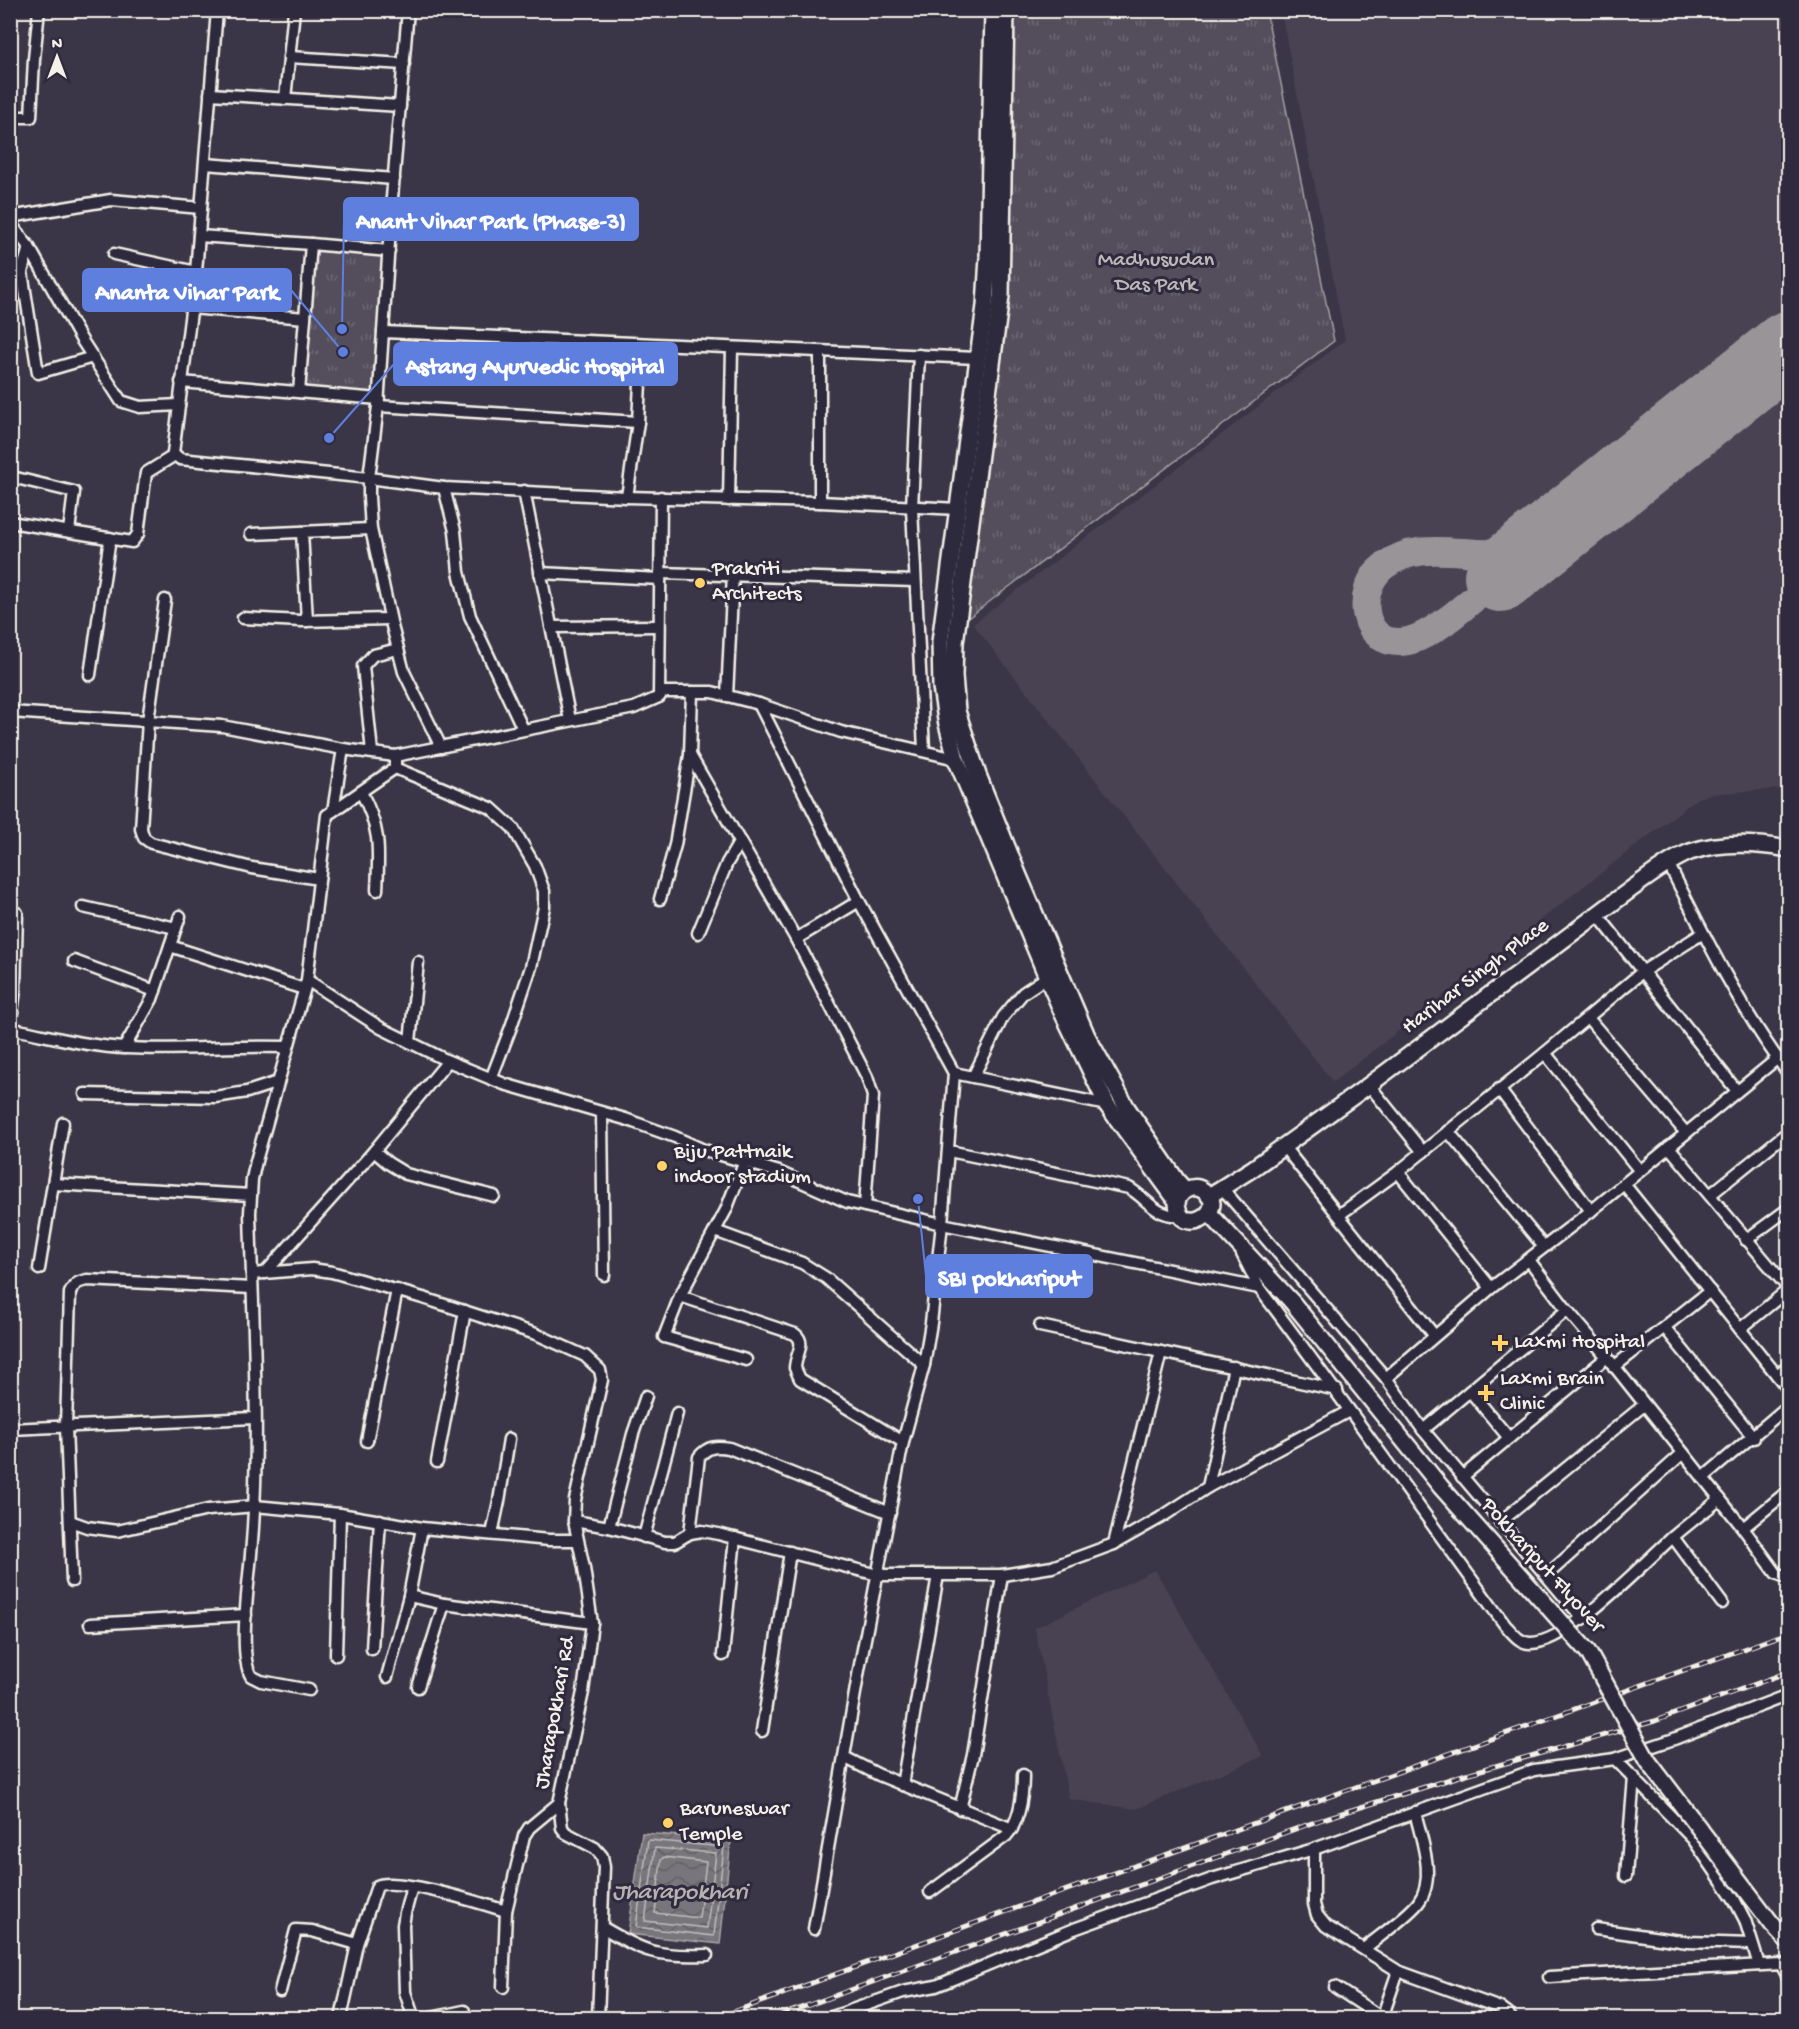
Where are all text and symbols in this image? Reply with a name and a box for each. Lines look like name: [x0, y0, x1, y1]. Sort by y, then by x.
north arrow: [27, 27, 87, 87]
text: N: [52, 36, 63, 55]
callout: Anant Vihar Park (Phase-3): [344, 198, 638, 240]
text: Anant Vihar Park (Phase-3): [355, 209, 626, 238]
park label: Madhusudan Das Park: [1098, 248, 1215, 299]
callout: Ananta Vihar Park: [83, 269, 291, 311]
text: Ananta Vihar Park: [94, 280, 282, 309]
callout: Astang Ayurvedic Hospital: [394, 343, 677, 385]
text: Astang Ayurvedic Hospital: [404, 354, 665, 383]
place label: Prakriti Architects: [711, 557, 803, 608]
marker: Prakriti Architects: [693, 576, 707, 590]
street label: Harihar Singh Place: [1397, 913, 1555, 1041]
place label: Biju Pattnaik indoor stadium: [673, 1140, 811, 1191]
marker: Biju Pattnaik indoor stadium: [655, 1159, 669, 1173]
callout: SBI pokhariput: [926, 1255, 1092, 1297]
text: SBI pokhariput: [938, 1266, 1083, 1295]
place label: Laxmi Hospital: [1514, 1330, 1645, 1356]
marker: Laxmi Hospital: [1491, 1334, 1509, 1352]
place label: Laxmi Brain Clinic: [1500, 1367, 1604, 1418]
marker: Laxmi Brain Clinic: [1477, 1384, 1495, 1402]
street label: Pokhariput Flyover: [1474, 1492, 1611, 1640]
street label: Jharapokhari Rd: [530, 1633, 583, 1791]
place label: Baruneswar Temple: [678, 1797, 791, 1848]
marker: Baruneswar Temple: [661, 1816, 675, 1830]
water label: Jharapokhari: [612, 1879, 751, 1908]

